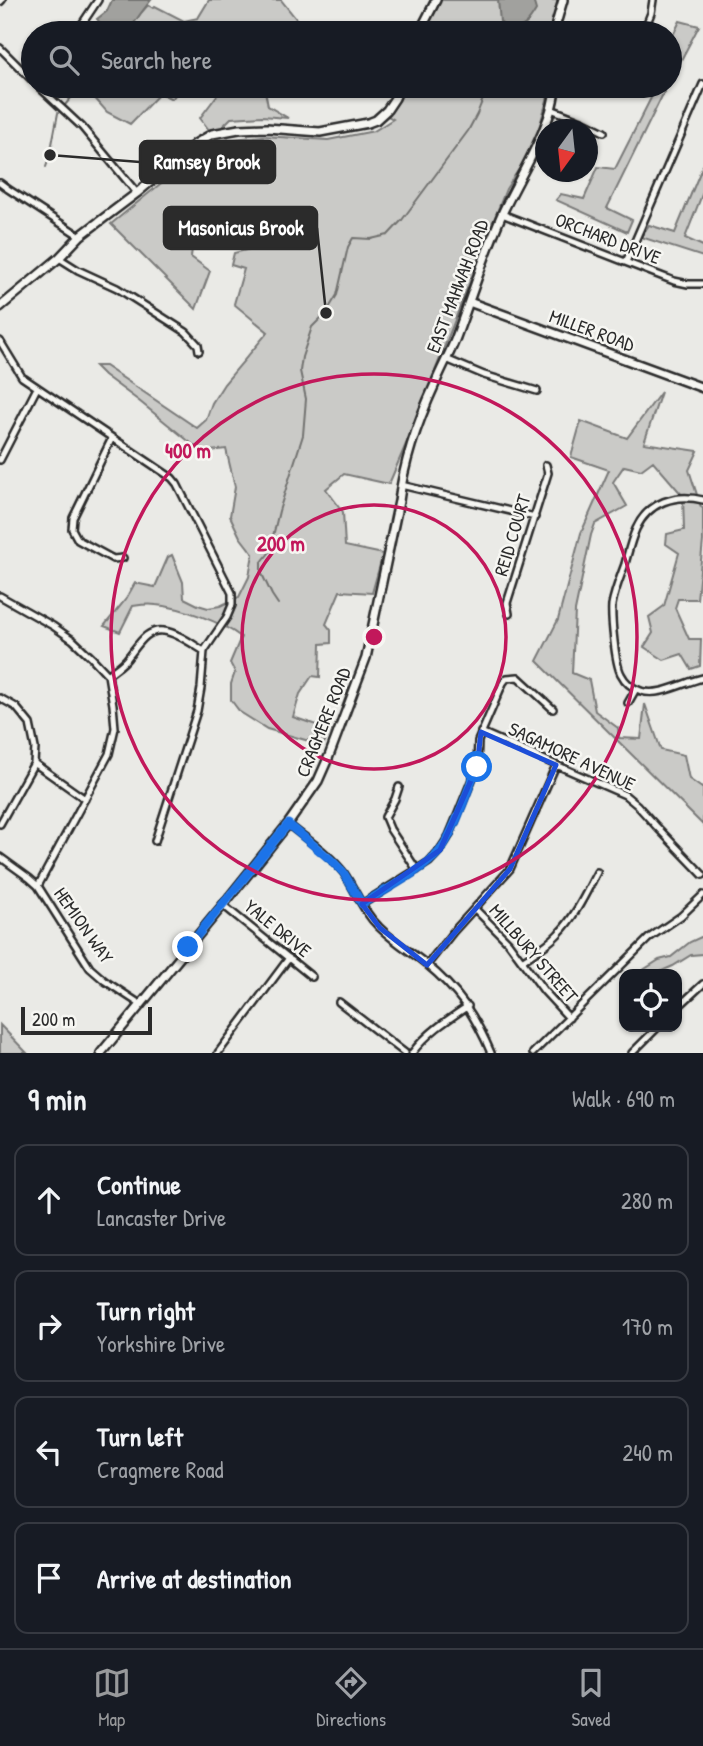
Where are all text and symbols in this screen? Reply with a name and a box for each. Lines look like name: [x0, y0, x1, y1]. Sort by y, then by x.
search box: [21, 21, 682, 98]
icon: search: [45, 41, 83, 79]
text: Search here: [101, 42, 212, 77]
north arrow: [535, 119, 598, 182]
callout: Ramsey Brook: [140, 141, 275, 183]
text: Ramsey Brook: [154, 147, 261, 177]
street label: ORCHARD DRIVE: [552, 206, 665, 270]
callout: Masonicus Brook: [164, 207, 317, 249]
text: Masonicus Brook: [178, 213, 304, 242]
street label: EAST MAHWAH ROAD: [420, 216, 494, 356]
street label: MILLER ROAD: [546, 303, 638, 357]
text: 400 m: [165, 436, 211, 465]
street label: REID COURT: [487, 490, 537, 579]
text: 200 m: [257, 529, 305, 558]
centre of rings: [362, 625, 386, 649]
street label: CRAGMERE ROAD: [289, 663, 357, 781]
street label: SAGAMORE AVENUE: [504, 715, 640, 797]
route start: [461, 751, 492, 782]
street label: HEMION WAY: [48, 882, 120, 969]
street label: YALE DRIVE: [239, 893, 317, 963]
street label: MILLBURY STREET: [484, 898, 585, 1009]
route end: [172, 931, 203, 962]
map controls: [619, 969, 682, 1032]
button: locate: [619, 969, 682, 1032]
scale bar: [21, 1004, 152, 1036]
text: 200 m: [32, 1006, 75, 1032]
text: 9 min: [28, 1079, 87, 1119]
text: Walk · 690 m: [572, 1083, 675, 1114]
text: Continue: [97, 1167, 181, 1202]
icon: ahead: [30, 1181, 68, 1219]
text: 280 m: [621, 1185, 673, 1216]
text: Lancaster Drive: [97, 1202, 226, 1233]
text: Turn right: [97, 1293, 195, 1328]
icon: right: [30, 1307, 68, 1345]
text: 170 m: [622, 1311, 673, 1342]
text: Yorkshire Drive: [97, 1328, 225, 1359]
text: Turn left: [97, 1419, 183, 1454]
icon: left: [30, 1433, 68, 1471]
text: 240 m: [622, 1437, 673, 1468]
text: Cragmere Road: [97, 1454, 224, 1485]
icon: arrive: [30, 1559, 68, 1597]
text: Arrive at destination: [97, 1561, 292, 1596]
tab: Map: [93, 1664, 131, 1732]
tab: Directions: [316, 1664, 386, 1732]
tab: Saved: [572, 1664, 610, 1732]

